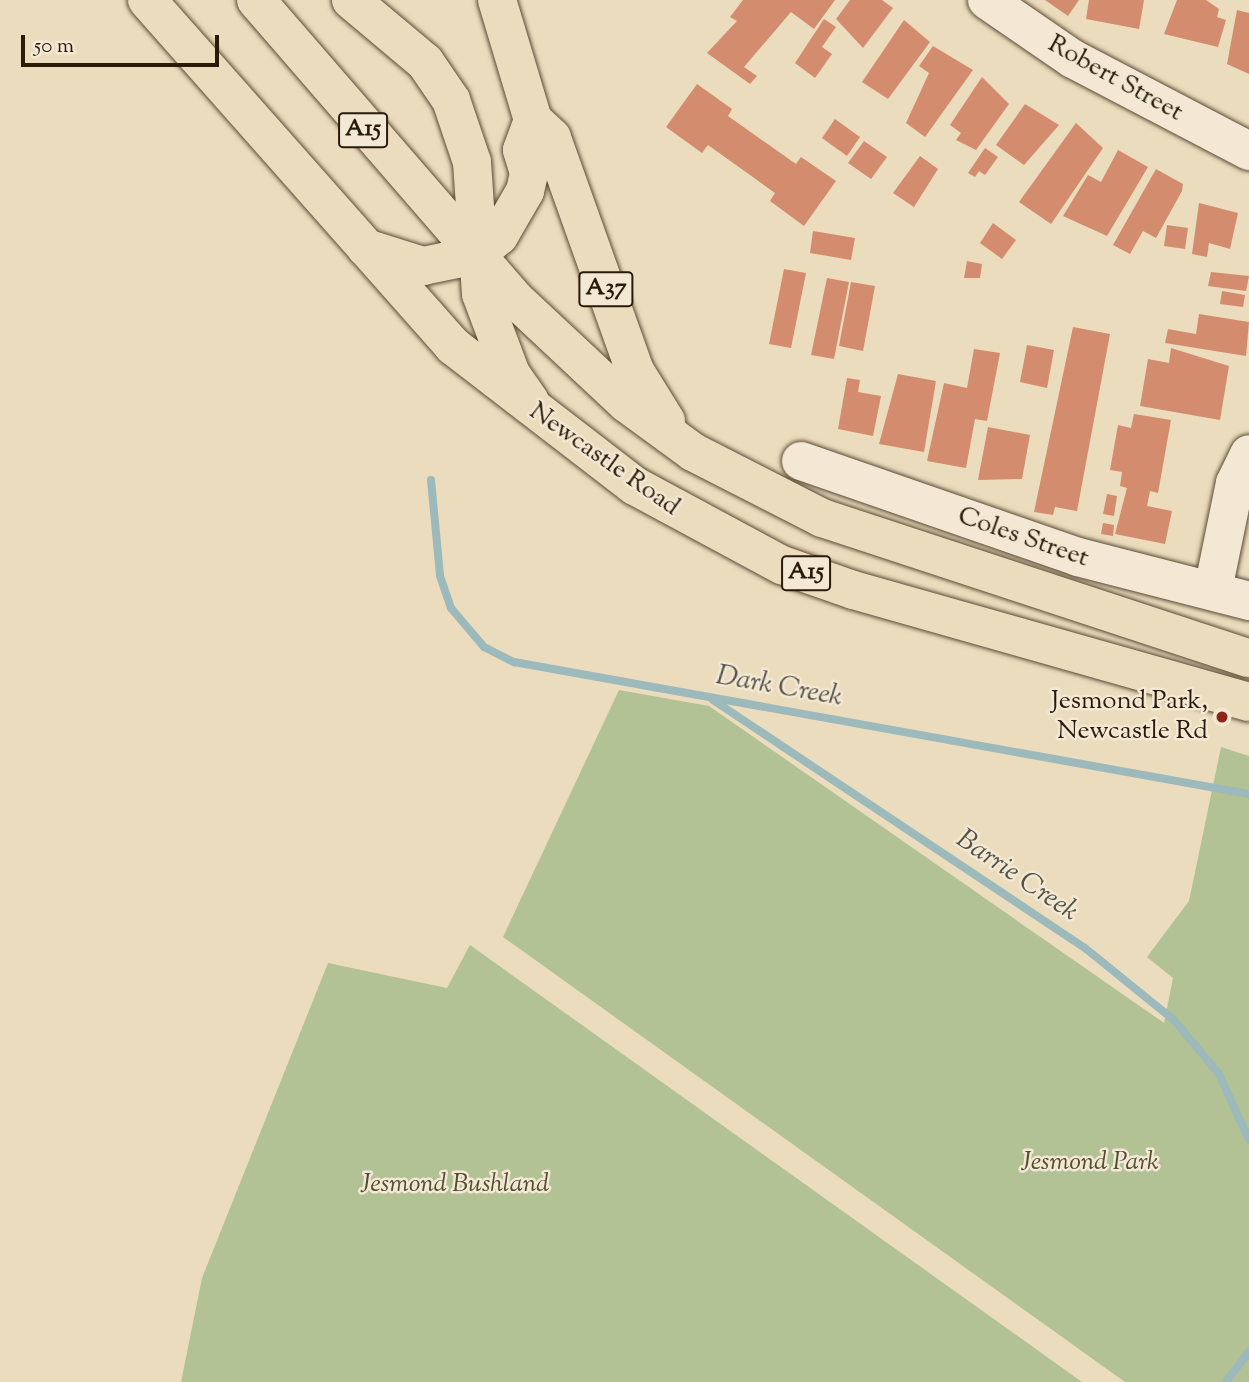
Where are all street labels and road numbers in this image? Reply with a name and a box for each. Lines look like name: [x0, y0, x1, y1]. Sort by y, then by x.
street label: Robert Street: [1042, 29, 1188, 129]
road number: A15: [337, 110, 389, 150]
road number: A37: [578, 268, 634, 310]
street label: Newcastle Road: [523, 397, 685, 523]
street label: Coles Street: [953, 501, 1093, 575]
road number: A15: [780, 552, 832, 594]

